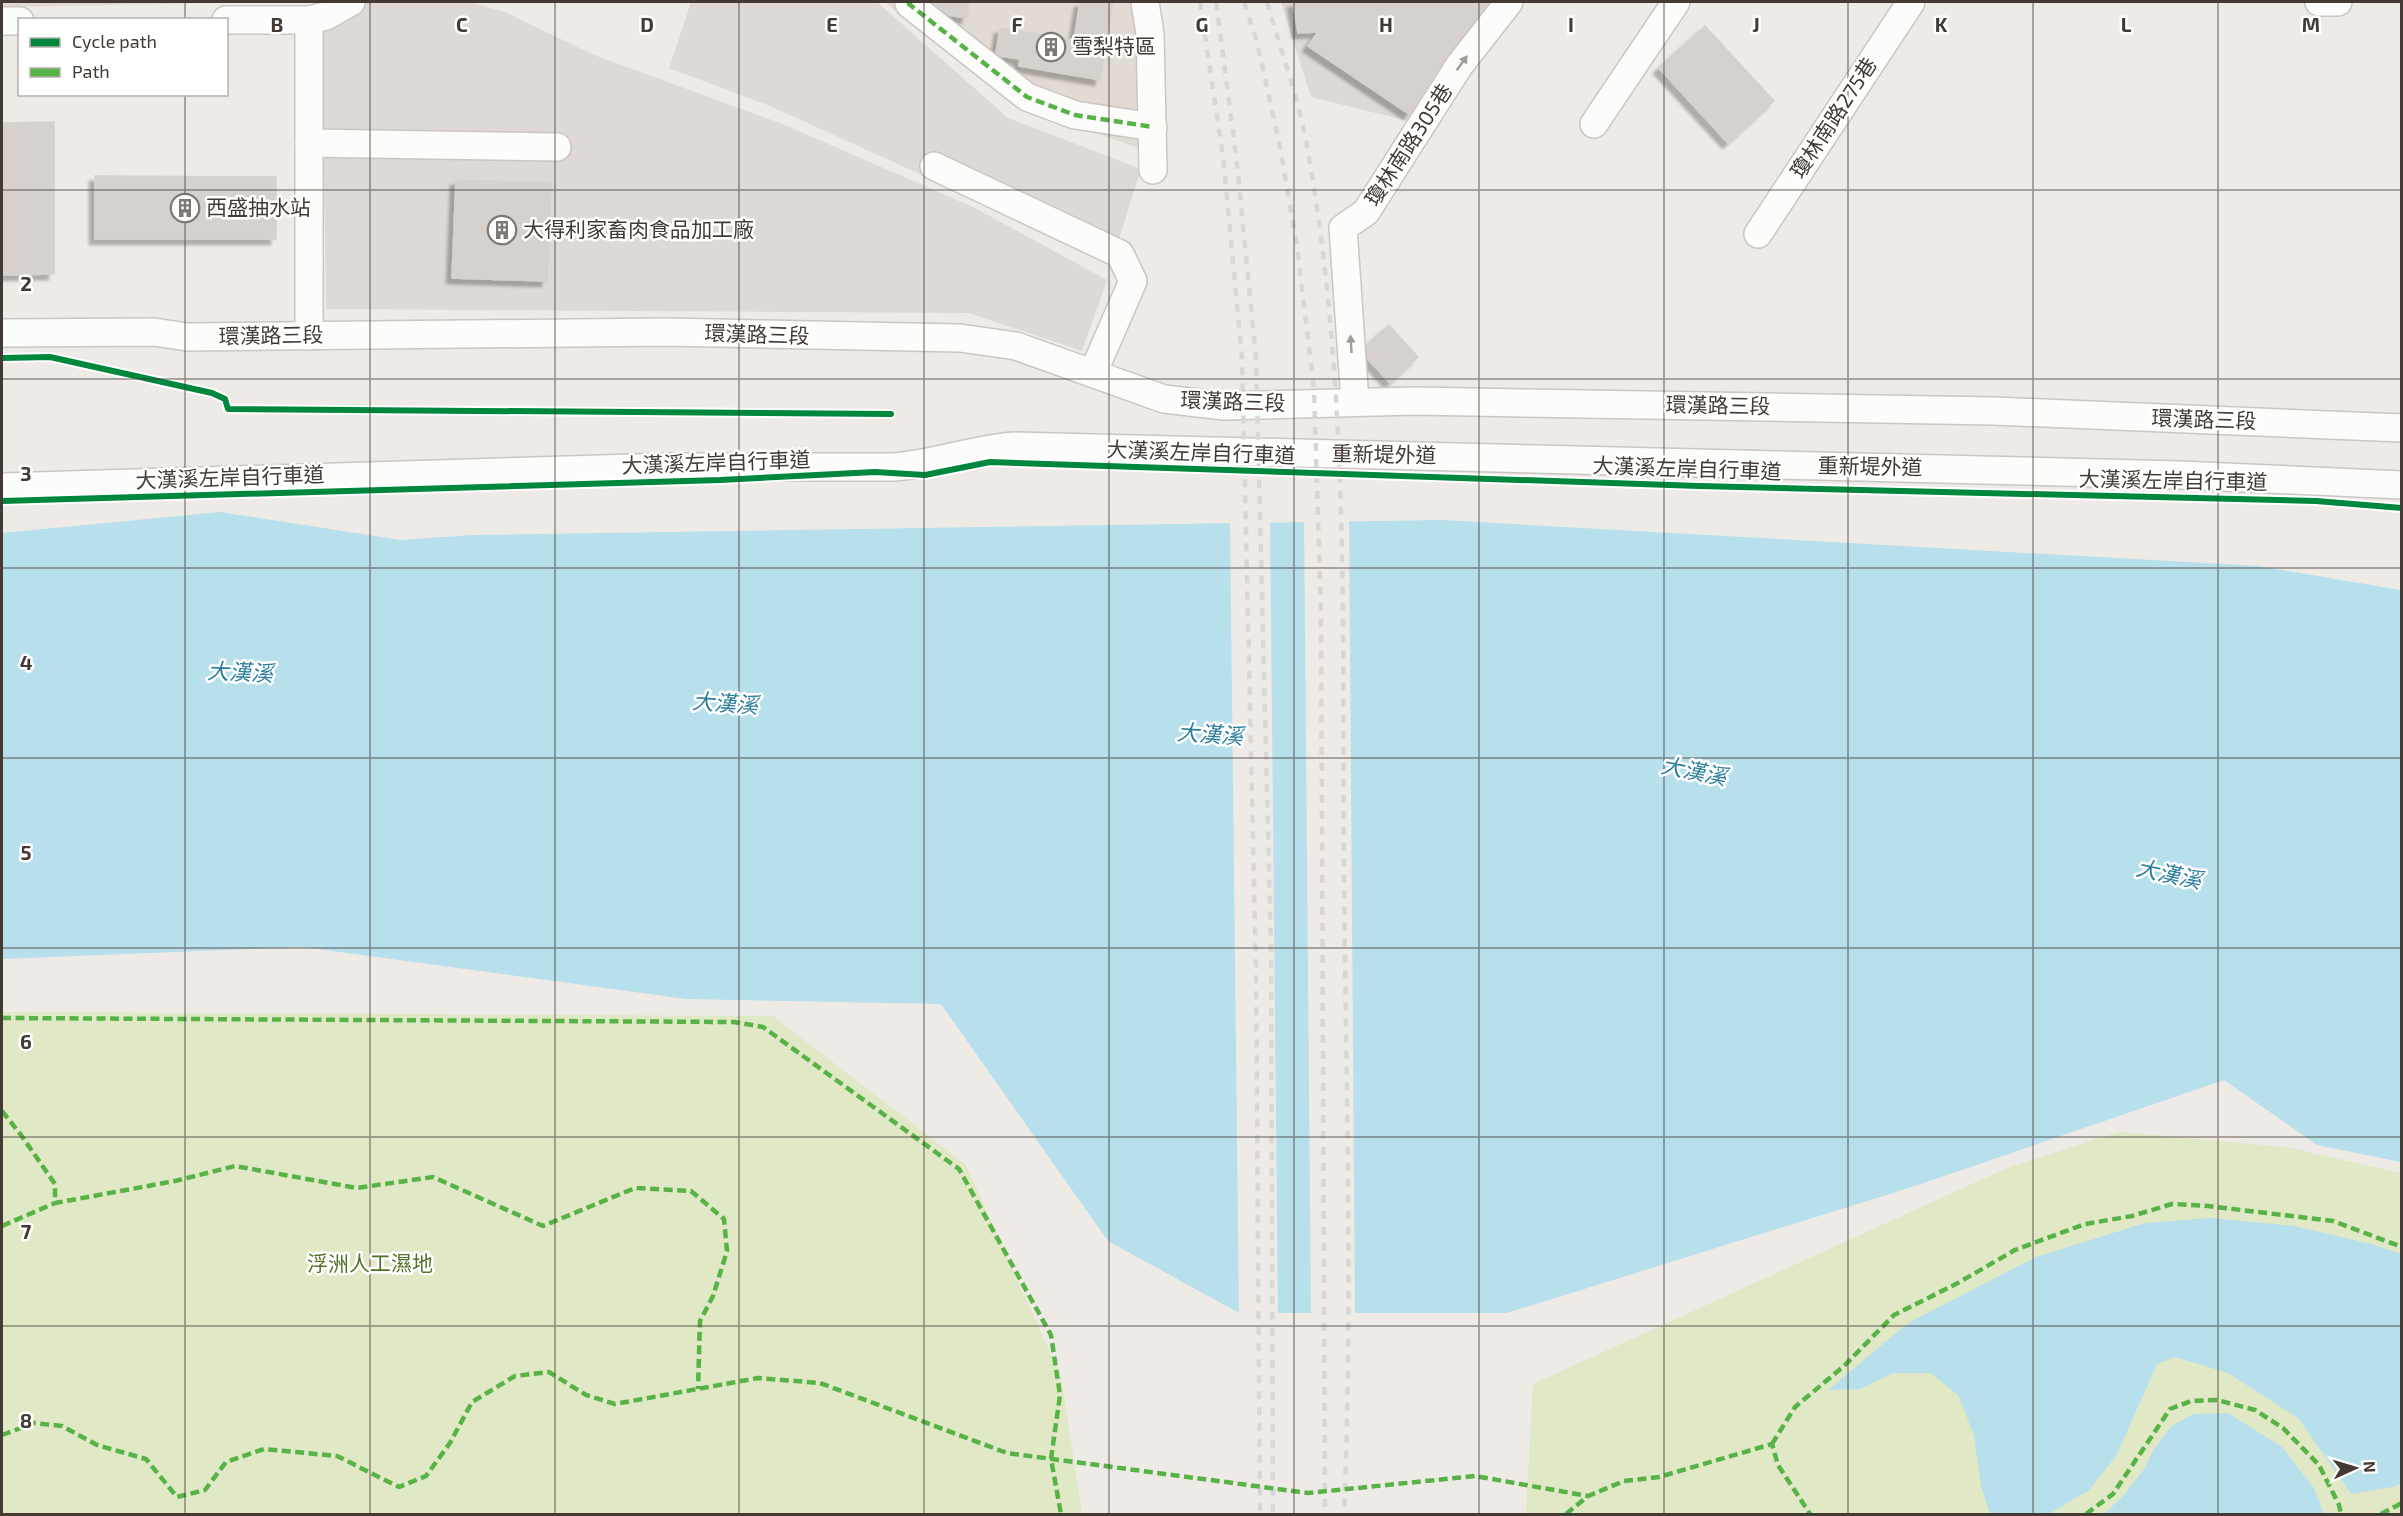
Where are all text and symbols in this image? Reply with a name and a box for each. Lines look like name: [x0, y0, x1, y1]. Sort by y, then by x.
text: B: [271, 12, 283, 36]
text: C: [456, 12, 468, 36]
text: D: [640, 12, 654, 36]
text: E: [826, 12, 838, 36]
text: F: [1011, 12, 1023, 36]
text: G: [1196, 12, 1208, 36]
text: H: [1379, 12, 1393, 36]
text: I: [1568, 12, 1574, 36]
text: J: [1752, 12, 1760, 36]
text: K: [1935, 12, 1948, 36]
text: L: [2121, 12, 2132, 36]
text: M: [2302, 12, 2320, 36]
legend: [18, 18, 228, 96]
text: Cycle path: [72, 30, 157, 52]
building icon: 雪梨特區: [1035, 31, 1067, 63]
place label: 雪梨特區: [1072, 33, 1156, 58]
street label: 瓊林南路275巷: [1784, 52, 1881, 182]
one-way arrow: [1456, 55, 1468, 71]
text: Path: [72, 60, 110, 82]
street label: 瓊林南路305巷: [1359, 78, 1457, 210]
building icon: 西盛抽水站: [169, 192, 201, 224]
place label: 西盛抽水站: [206, 194, 311, 219]
building icon: 大得利家畜肉食品加工廠: [486, 214, 518, 246]
place label: 大得利家畜肉食品加工廠: [523, 216, 754, 241]
text: 2: [20, 271, 32, 295]
street label: 環漢路三段: [704, 319, 810, 348]
street label: 環漢路三段: [218, 321, 324, 348]
one-way arrow: [1346, 334, 1355, 353]
street label: 環漢路三段: [1180, 386, 1286, 415]
street label: 環漢路三段: [1665, 391, 1771, 418]
street label: 環漢路三段: [2151, 404, 2257, 433]
street label: 大漢溪左岸自行車道: [1106, 436, 1296, 467]
street label: 重新堤外道: [1331, 440, 1437, 467]
street label: 大漢溪左岸自行車道: [621, 446, 811, 477]
street label: 大漢溪左岸自行車道: [1592, 452, 1782, 483]
street label: 重新堤外道: [1817, 452, 1923, 479]
text: 3: [20, 461, 32, 485]
street label: 大漢溪左岸自行車道: [135, 461, 325, 492]
street label: 大漢溪左岸自行車道: [2078, 465, 2268, 494]
text: 4: [20, 650, 33, 674]
water label: 大漢溪: [207, 657, 276, 685]
water label: 大漢溪: [691, 687, 762, 717]
water label: 大漢溪: [1176, 718, 1247, 748]
water label: 大漢溪: [1659, 751, 1732, 790]
text: 5: [20, 840, 32, 864]
water label: 大漢溪: [2134, 853, 2207, 893]
text: 6: [20, 1029, 32, 1053]
text: 7: [21, 1219, 32, 1243]
park label: 浮洲人工濕地: [307, 1250, 433, 1275]
text: 8: [20, 1408, 32, 1432]
north arrow: [2325, 1438, 2385, 1498]
text: N: [2361, 1460, 2380, 1473]

